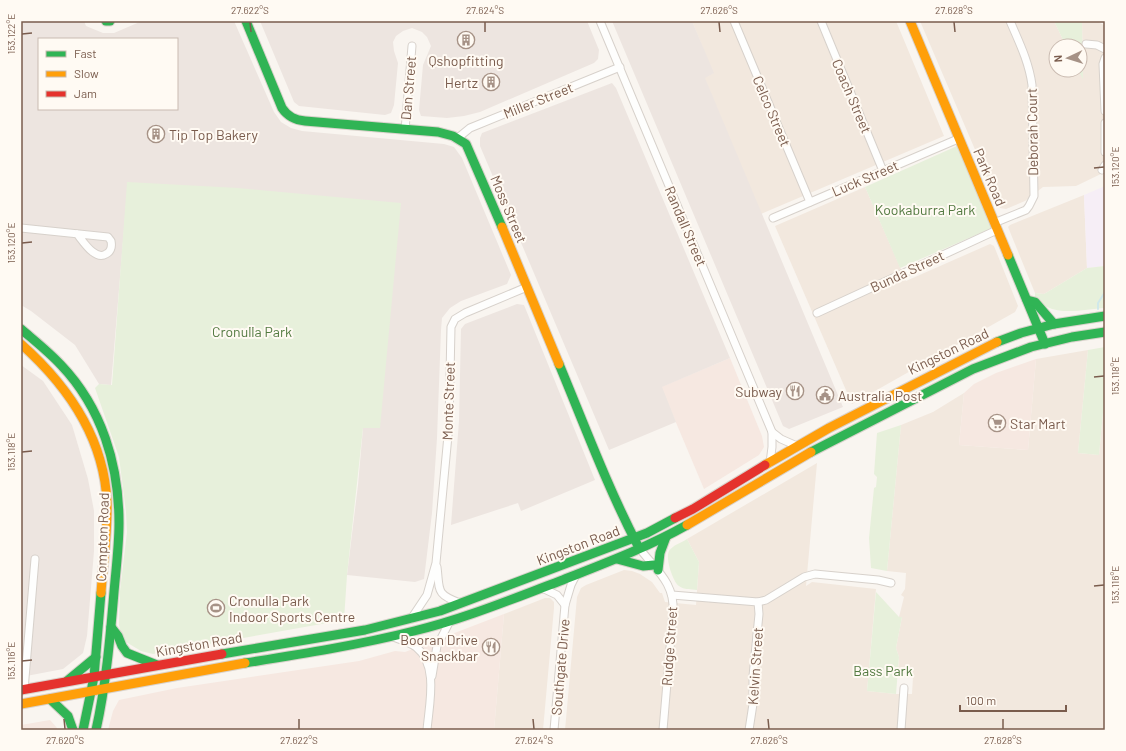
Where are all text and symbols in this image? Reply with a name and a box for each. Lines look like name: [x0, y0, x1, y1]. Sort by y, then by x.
text: 27.622°S: [231, 4, 269, 16]
text: 27.624°S: [466, 4, 504, 16]
text: 27.626°S: [700, 4, 738, 16]
text: 27.628°S: [935, 4, 973, 16]
text: 153.122°E: [5, 14, 17, 54]
building icon: Qshopfitting: [456, 30, 476, 50]
legend: [38, 38, 178, 110]
north arrow: [1048, 38, 1088, 78]
text: Fast: [74, 46, 97, 60]
place label: Qshopfitting: [429, 52, 503, 69]
street label: Dan Street: [397, 55, 419, 121]
text: N: [1051, 55, 1064, 63]
street label: Coach Street: [829, 56, 875, 136]
text: Slow: [74, 66, 99, 80]
building icon: Hertz: [481, 72, 501, 92]
street label: Celco Street: [750, 73, 794, 149]
place label: Hertz: [445, 74, 478, 91]
street label: Miller Street: [501, 78, 575, 122]
text: Jam: [74, 86, 97, 100]
street label: Deborah Court: [1023, 88, 1041, 176]
building icon: Tip Top Bakery: [146, 124, 166, 144]
place label: Tip Top Bakery: [169, 126, 259, 143]
street label: Park Road: [970, 145, 1010, 209]
text: 153.120°E: [1109, 147, 1121, 187]
street label: Luck Street: [829, 156, 901, 200]
street label: Moss Street: [487, 173, 531, 245]
street label: Randall Street: [661, 183, 711, 269]
park label: Kookaburra Park: [875, 201, 975, 218]
text: 153.120°E: [5, 223, 17, 263]
street label: Bunda Street: [867, 247, 947, 295]
park label: Cronulla Park: [212, 323, 292, 340]
street label: Kingston Road: [905, 324, 991, 378]
text: 153.118°E: [1109, 357, 1121, 395]
street label: Monte Street: [438, 361, 458, 441]
restaurant icon: Subway: [785, 381, 805, 401]
place label: Subway: [735, 383, 783, 400]
public building icon: Australia Post: [815, 385, 835, 405]
place label: Australia Post: [838, 387, 922, 404]
supermarket icon: Star Mart: [987, 413, 1007, 433]
place label: Star Mart: [1010, 415, 1066, 432]
text: 153.118°E: [5, 433, 17, 471]
street label: Compton Road: [92, 492, 112, 582]
street label: Kingston Road: [534, 521, 622, 569]
text: 153.116°E: [1109, 566, 1121, 604]
place label: Cronulla Park Indoor Sports Centre: [229, 592, 355, 625]
sports icon: Cronulla Park Indoor Sports Centre: [206, 598, 226, 618]
street label: Rudge Street: [658, 606, 680, 686]
street label: Southgate Drive: [547, 618, 573, 716]
street label: Kelvin Street: [744, 627, 766, 705]
street label: Kingston Road: [154, 628, 244, 660]
place label: Booran Drive Snackbar: [400, 631, 478, 664]
restaurant icon: Booran Drive Snackbar: [481, 637, 501, 657]
text: 153.116°E: [5, 642, 17, 680]
park label: Bass Park: [853, 662, 913, 679]
scale bar: [960, 687, 1066, 713]
text: 100 m: [966, 693, 996, 707]
text: 27.620°S: [46, 734, 84, 746]
text: 27.622°S: [280, 734, 318, 746]
text: 27.624°S: [515, 734, 553, 746]
text: 27.626°S: [750, 734, 788, 746]
text: 27.628°S: [984, 734, 1022, 746]

